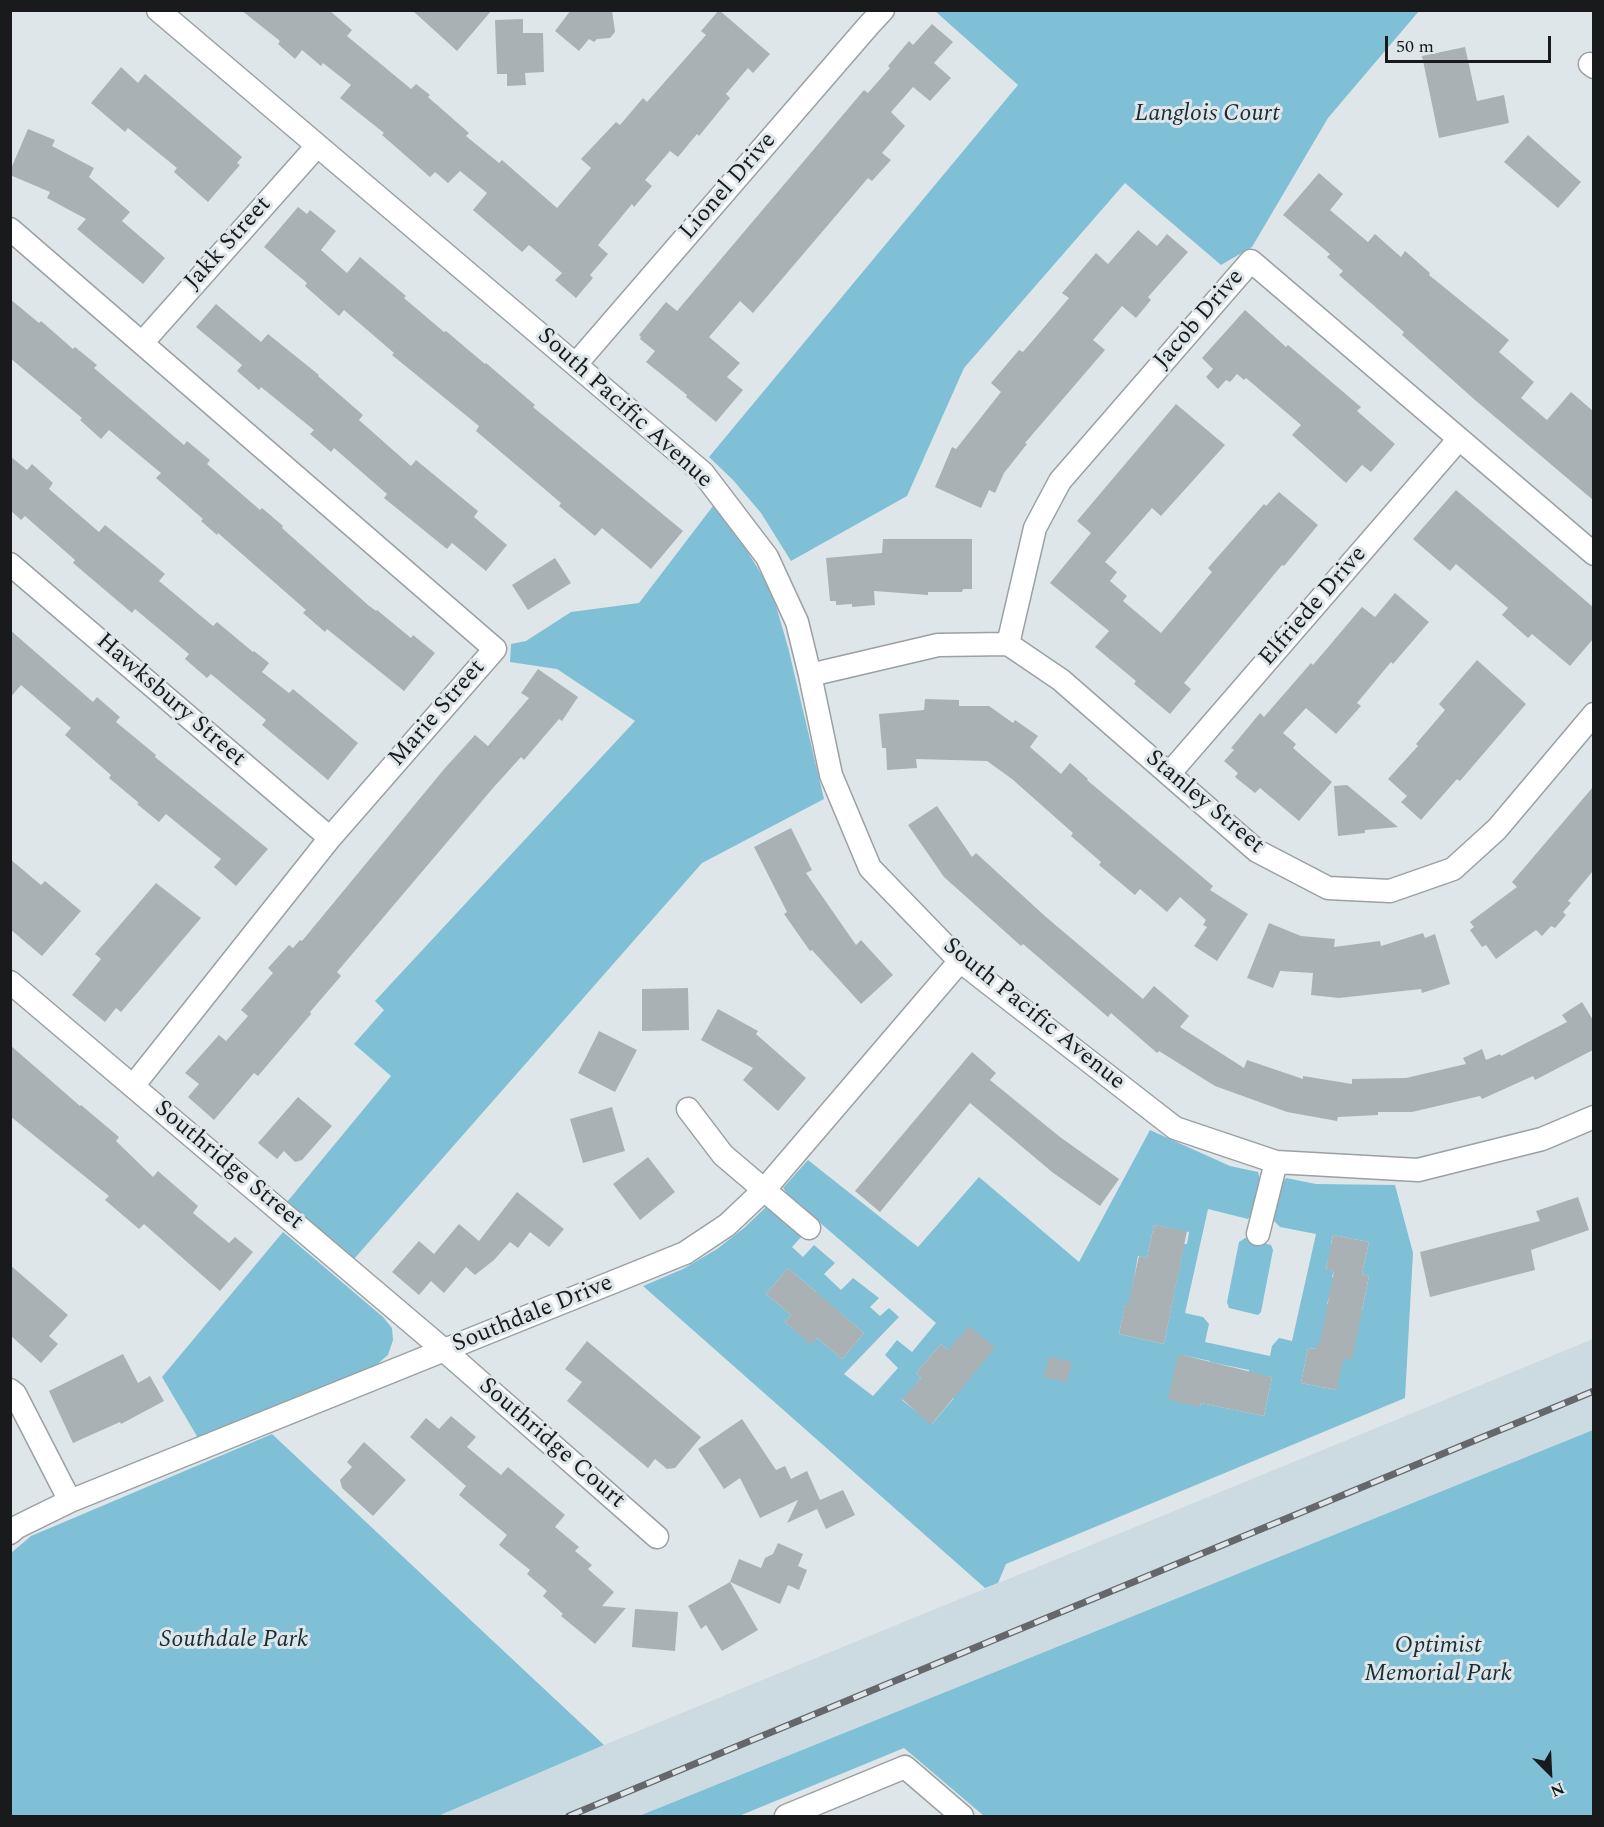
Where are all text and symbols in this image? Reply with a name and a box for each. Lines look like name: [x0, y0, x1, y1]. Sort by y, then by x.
scale bar: [1388, 24, 1554, 62]
text: 50 m: [1396, 33, 1434, 60]
park label: Langlois Court: [1134, 101, 1280, 129]
street label: Lionel Drive: [674, 127, 784, 247]
street label: Jakk Street: [180, 191, 278, 297]
street label: Jacob Drive: [1149, 264, 1251, 376]
street label: South Pacific Avenue: [530, 323, 718, 495]
street label: Elfriede Drive: [1254, 541, 1374, 673]
street label: Hawksbury Street: [89, 628, 251, 774]
street label: Marie Street: [384, 655, 492, 773]
street label: Stanley Street: [1139, 745, 1269, 861]
street label: South Pacific Avenue: [936, 933, 1130, 1097]
street label: Southridge Street: [147, 1095, 309, 1237]
street label: Southdale Drive: [449, 1270, 617, 1360]
street label: Southridge Court: [472, 1372, 630, 1516]
park label: Southdale Park: [160, 1627, 308, 1655]
park label: Optimist Memorial Park: [1364, 1633, 1512, 1689]
north arrow: [1520, 1743, 1580, 1803]
text: N: [1546, 1776, 1568, 1803]

